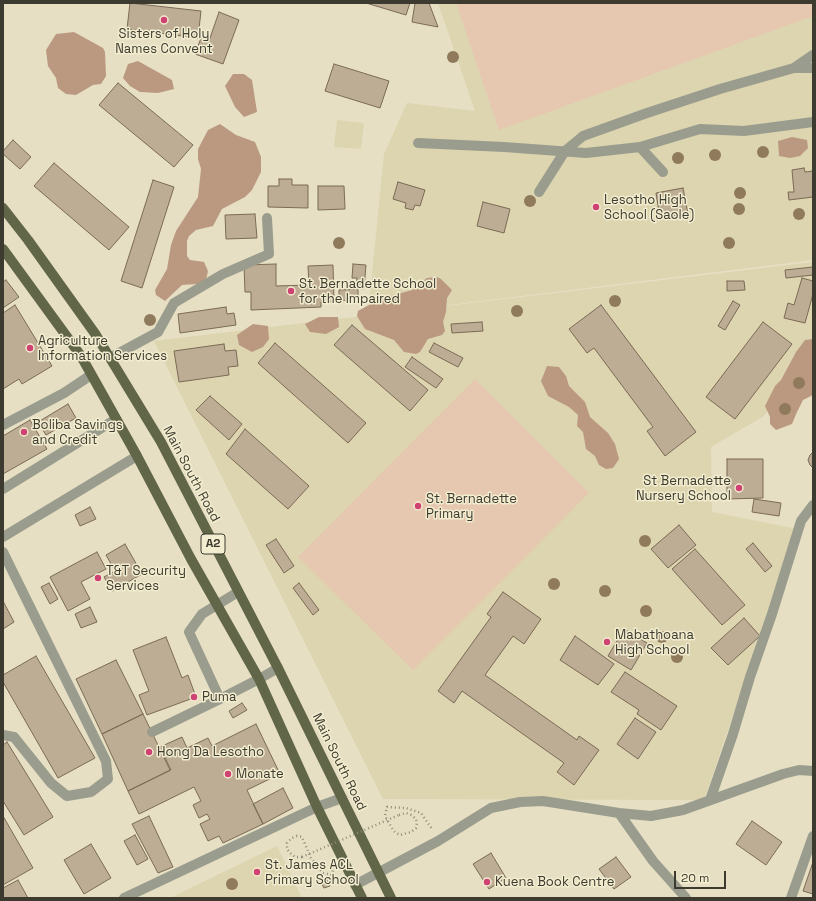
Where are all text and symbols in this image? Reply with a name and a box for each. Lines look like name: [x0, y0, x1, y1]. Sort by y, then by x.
marker: Sisters of Holy Names Convent: [159, 15, 169, 25]
place label: Sisters of Holy Names Convent: [115, 26, 213, 57]
place label: Lesotho High School (Saole): [604, 192, 694, 223]
marker: Lesotho High School (Saole): [591, 202, 601, 212]
place label: St. Bernadette School for the Impaired: [299, 276, 436, 307]
marker: St. Bernadette School for the Impaired: [286, 286, 296, 296]
place label: Agriculture Information Services: [38, 333, 167, 364]
marker: Agriculture Information Services: [25, 343, 35, 353]
place label: Boliba Savings and Credit: [32, 417, 123, 448]
street label: Main South Road: [159, 423, 223, 525]
marker: Boliba Savings and Credit: [19, 427, 29, 437]
place label: St Bernadette Nursery School: [636, 473, 731, 504]
marker: St Bernadette Nursery School: [734, 483, 744, 493]
place label: St. Bernadette Primary: [426, 491, 517, 522]
marker: St. Bernadette Primary: [413, 501, 423, 511]
road number: A2: [201, 534, 225, 554]
place label: T&T Security Services: [106, 563, 186, 594]
marker: T&T Security Services: [93, 573, 103, 583]
place label: Mabathoana High School: [615, 627, 694, 658]
marker: Mabathoana High School: [602, 637, 612, 647]
place label: Puma: [202, 689, 236, 705]
marker: Puma: [189, 692, 199, 702]
street label: Main South Road: [309, 711, 369, 813]
place label: Hong Da Lesotho: [157, 744, 264, 760]
marker: Hong Da Lesotho: [144, 747, 154, 757]
place label: Monate: [236, 766, 284, 782]
marker: Monate: [223, 769, 233, 779]
place label: St. James ACL Primary School: [265, 857, 359, 888]
scale bar: [676, 863, 728, 889]
marker: St. James ACL Primary School: [252, 867, 262, 877]
text: 20 m: [681, 870, 709, 886]
place label: Kuena Book Centre: [495, 874, 614, 890]
marker: Kuena Book Centre: [482, 877, 492, 887]

